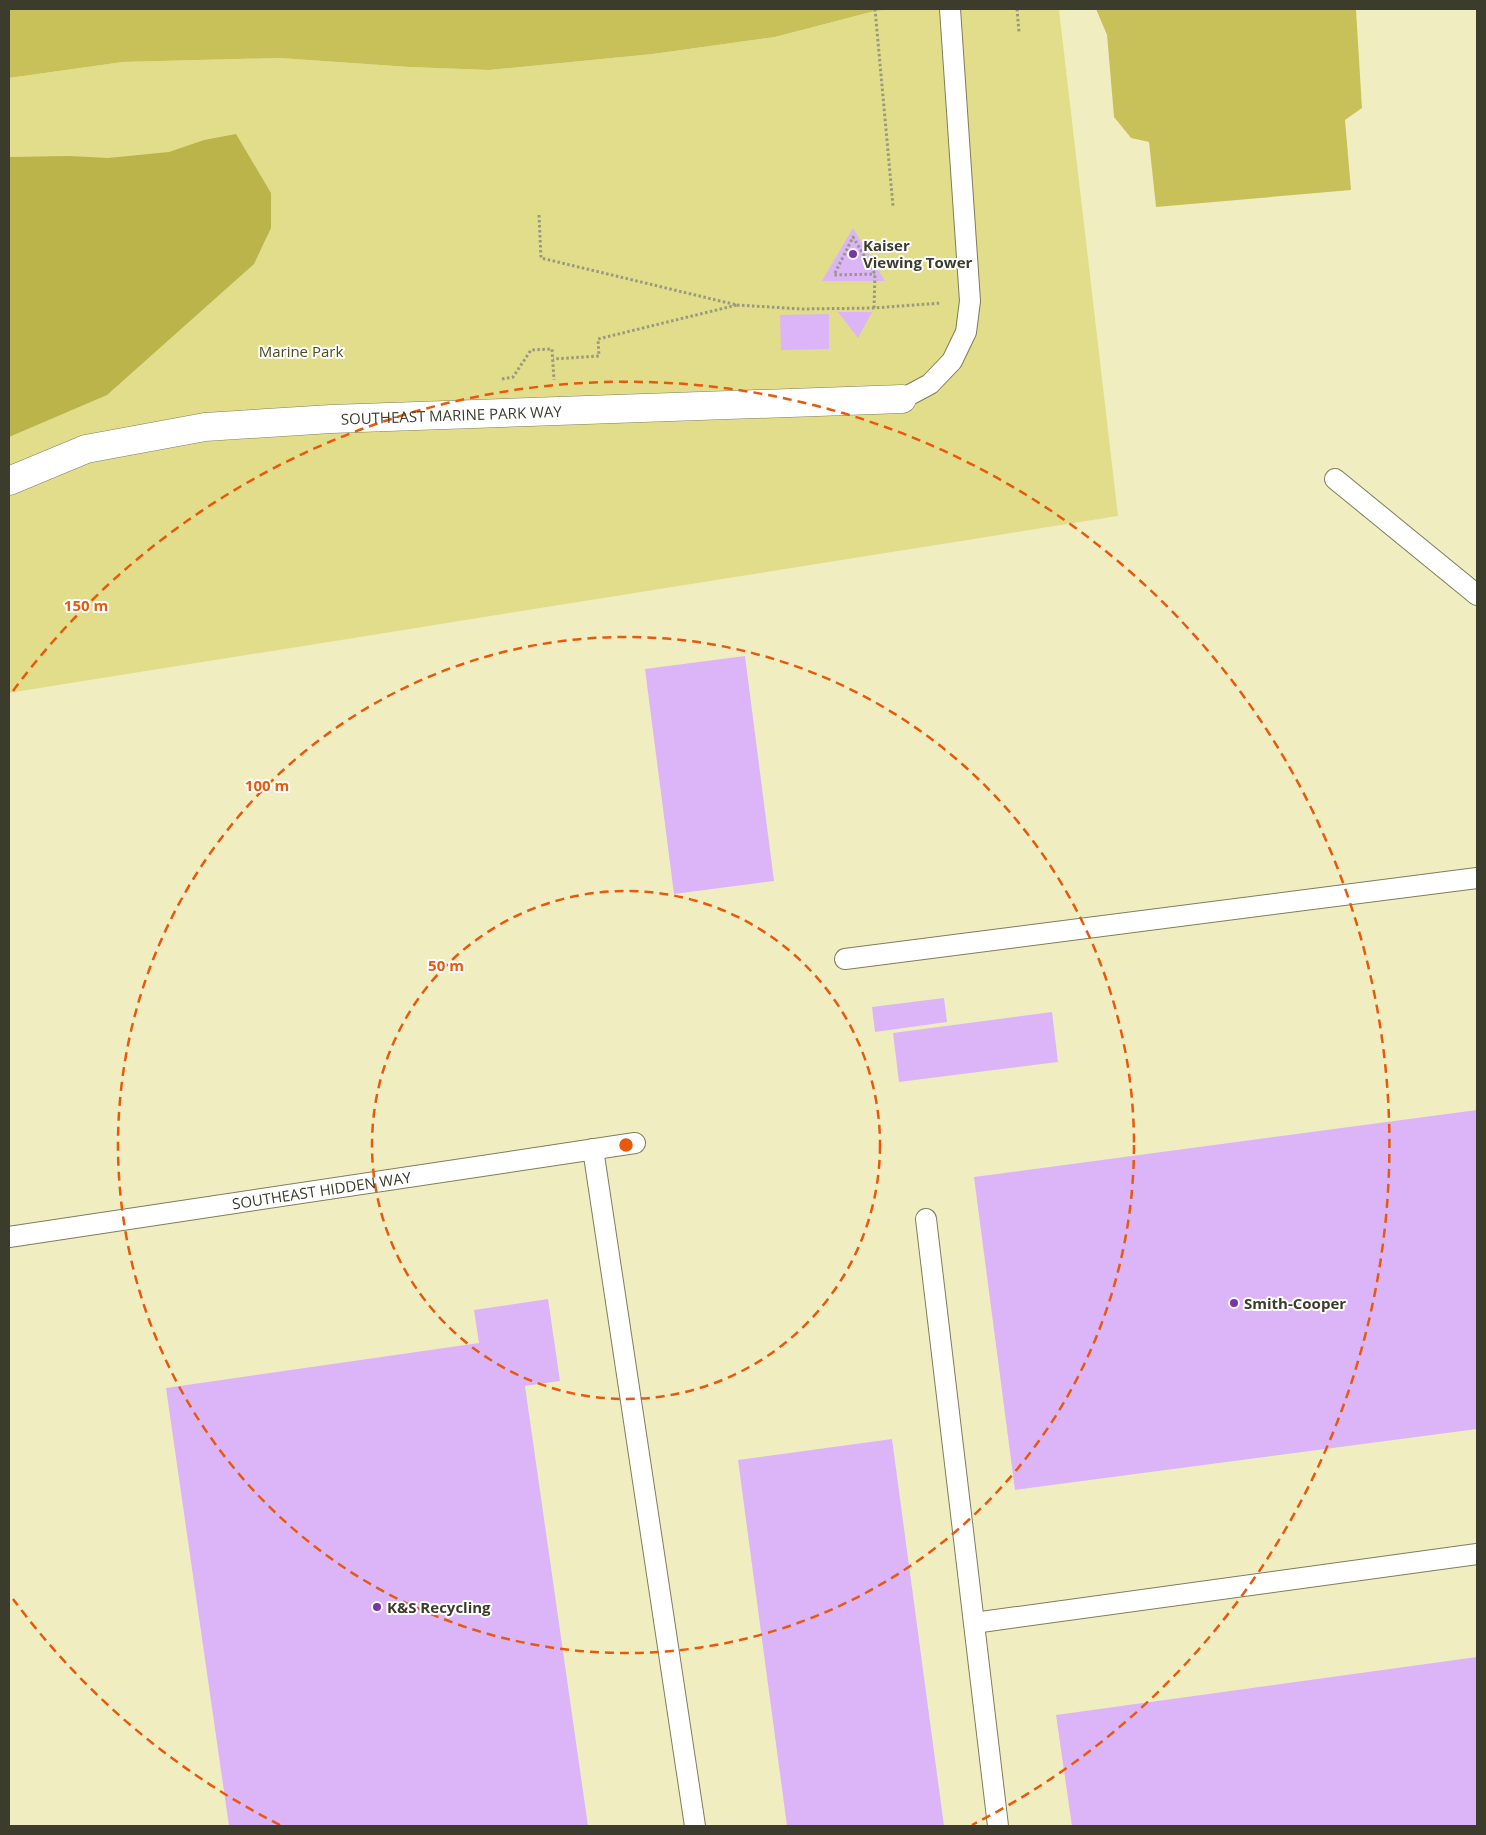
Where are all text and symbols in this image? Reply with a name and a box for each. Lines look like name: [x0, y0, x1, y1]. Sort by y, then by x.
place label: Kaiser Viewing Tower: [863, 235, 973, 272]
marker: Kaiser Viewing Tower: [847, 248, 859, 260]
park label: Marine Park: [259, 341, 343, 361]
street label: SOUTHEAST MARINE PARK WAY: [340, 401, 563, 429]
text: 150 m: [64, 595, 108, 615]
text: 100 m: [245, 775, 289, 795]
text: 50 m: [428, 955, 464, 975]
centre of rings: [617, 1136, 635, 1154]
street label: SOUTHEAST HIDDEN WAY: [231, 1167, 413, 1213]
place label: Smith-Cooper: [1244, 1293, 1346, 1313]
marker: Smith-Cooper: [1228, 1297, 1240, 1309]
place label: K&S Recycling: [387, 1597, 491, 1617]
marker: K&S Recycling: [371, 1601, 383, 1613]

